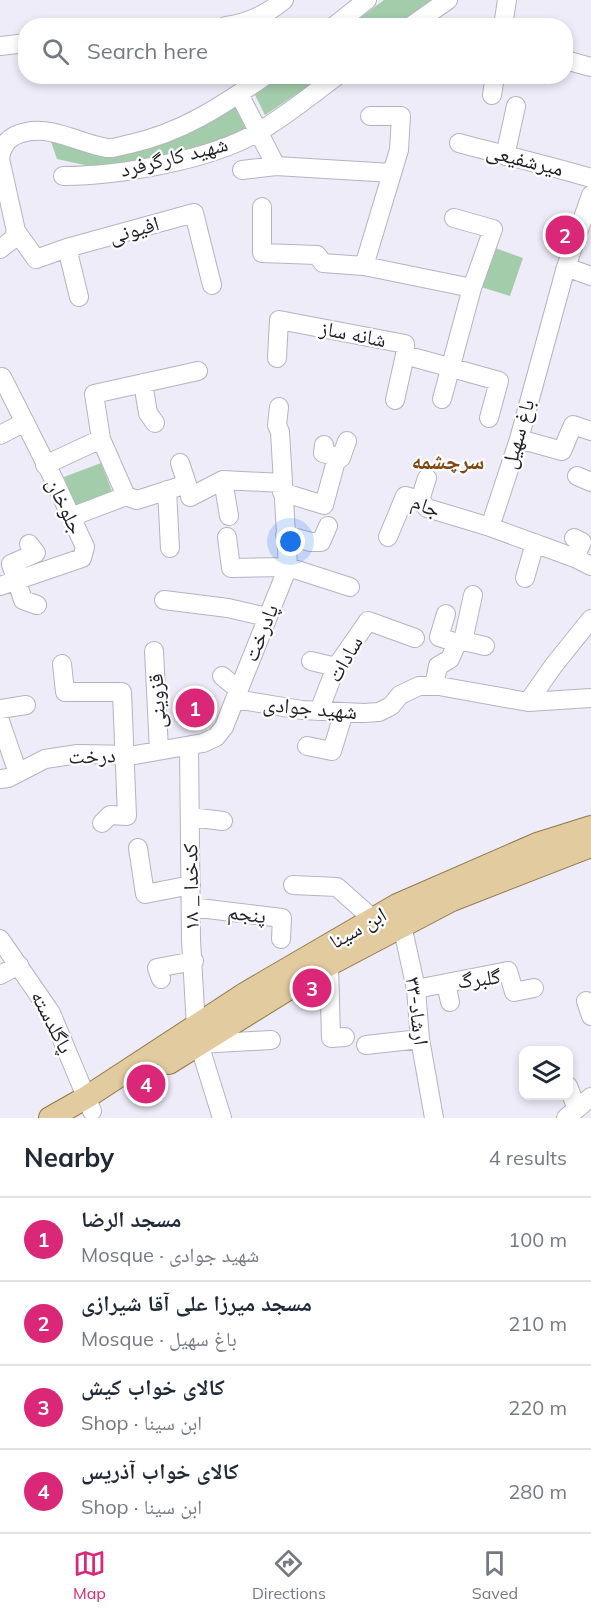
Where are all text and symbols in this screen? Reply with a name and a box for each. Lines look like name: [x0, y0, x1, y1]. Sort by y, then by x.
search box: [18, 18, 573, 84]
icon: search: [39, 35, 72, 68]
text: Search here: [87, 37, 208, 65]
street label: شهید کارگرفرد: [117, 130, 230, 182]
street label: میرشفیعی: [484, 137, 566, 182]
street label: افیونی: [105, 209, 162, 250]
pin: 2: [546, 212, 584, 258]
street label: شانه ساز: [317, 314, 389, 352]
street label: باغ سهیل: [495, 396, 540, 472]
district label: سرچشمه: [411, 447, 485, 475]
street label: جلوخان: [42, 473, 90, 538]
street label: جام: [407, 488, 445, 524]
your location: [276, 527, 305, 556]
street label: پادرخت: [237, 600, 283, 665]
street label: سادات: [321, 631, 368, 686]
street label: قزوینی: [142, 673, 171, 729]
pin: 1: [176, 686, 214, 730]
street label: شهید جوادی: [262, 690, 358, 724]
street label: درخت: [68, 741, 116, 769]
street label: ۱۸ _ کدخدا: [176, 843, 204, 931]
street label: پنجم: [226, 898, 268, 930]
street label: ابن سینا: [324, 901, 391, 955]
street label: گلبرگ: [456, 962, 502, 994]
pin: 3: [292, 966, 332, 1010]
street label: ۳۳-ارشاد: [401, 975, 435, 1047]
street label: پاگلدسته: [26, 986, 80, 1057]
map controls: [519, 1046, 573, 1100]
button: layers: [519, 1046, 573, 1100]
pin: 4: [126, 1062, 166, 1106]
text: Nearby: [24, 1141, 114, 1174]
text: 4 results: [489, 1145, 567, 1170]
text: مسجد الرضا: [81, 1205, 181, 1233]
text: 1: [38, 1227, 50, 1252]
text: 100 m: [508, 1227, 567, 1252]
text: Mosque · شهید جوادی: [81, 1242, 259, 1267]
text: مسجد میرزا علی آقا شیرازی: [81, 1289, 312, 1317]
text: 2: [38, 1311, 50, 1336]
text: 210 m: [508, 1311, 567, 1336]
text: Mosque · باغ سهیل: [81, 1326, 237, 1351]
text: کالای خواب کیش: [81, 1373, 225, 1401]
text: 3: [38, 1395, 50, 1420]
text: 220 m: [508, 1395, 567, 1420]
text: Shop · ابن سینا: [81, 1410, 202, 1435]
text: کالای خواب آذریس: [81, 1457, 239, 1485]
text: 4: [38, 1479, 50, 1504]
text: 280 m: [508, 1479, 567, 1504]
text: Shop · ابن سینا: [81, 1494, 202, 1519]
tab: Map: [73, 1547, 106, 1603]
tab: Directions: [252, 1547, 326, 1603]
tab: Saved: [472, 1547, 518, 1603]

